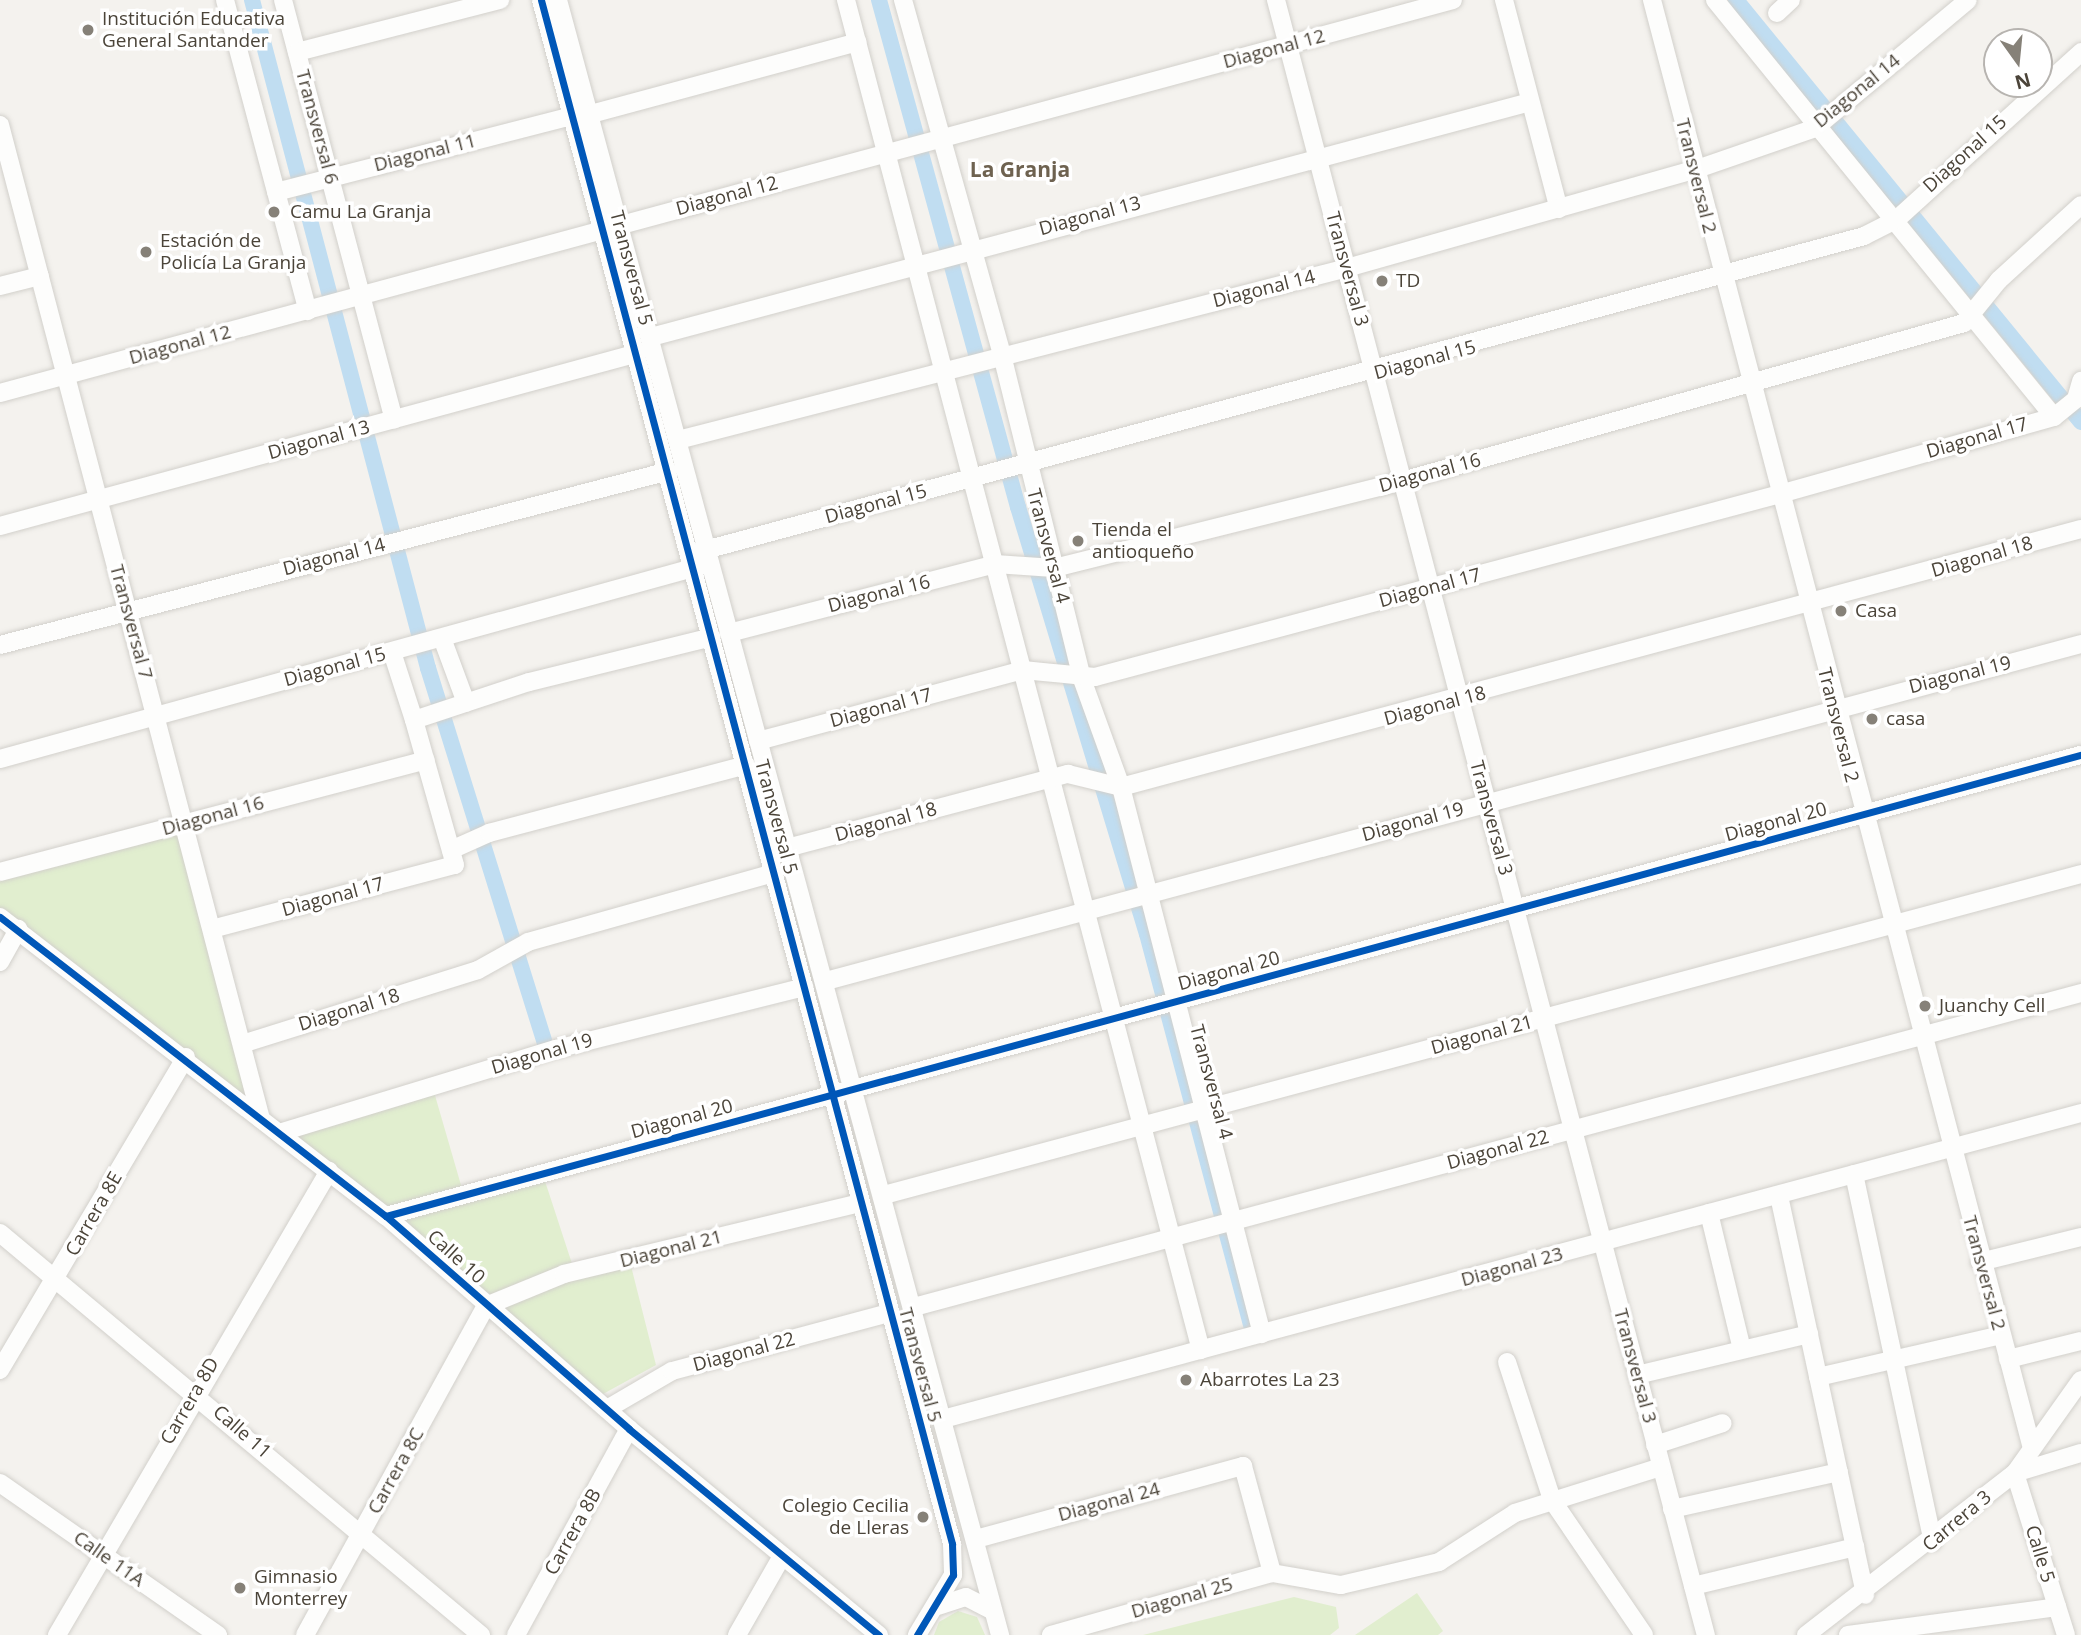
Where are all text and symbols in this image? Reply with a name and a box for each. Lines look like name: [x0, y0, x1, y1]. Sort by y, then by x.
place label: Institución Educativa General Santander: [102, 8, 285, 52]
marker: Institución Educativa General Santander: [80, 22, 96, 38]
street label: Diagonal 12: [1221, 24, 1327, 74]
north arrow: [1983, 28, 2053, 98]
street label: Diagonal 14: [1809, 49, 1905, 133]
street label: Transversal 6: [291, 67, 343, 187]
text: N: [2012, 67, 2034, 96]
street label: Diagonal 15: [1919, 111, 2011, 197]
street label: Transversal 2: [1671, 116, 1721, 236]
street label: Diagonal 11: [372, 129, 478, 177]
district label: La Granja: [970, 156, 1070, 182]
street label: Diagonal 12: [674, 171, 780, 221]
street label: Diagonal 13: [1037, 191, 1143, 241]
place label: Camu La Granja: [290, 201, 431, 223]
marker: Camu La Granja: [264, 202, 284, 222]
street label: Transversal 5: [605, 208, 657, 328]
street label: Transversal 3: [1321, 209, 1373, 329]
place label: Estación de Policía La Granja: [160, 230, 306, 274]
marker: Estación de Policía La Granja: [138, 244, 154, 260]
street label: Diagonal 14: [1211, 265, 1317, 313]
place label: TD: [1396, 270, 1420, 292]
marker: TD: [1374, 273, 1390, 289]
street label: Diagonal 12: [127, 320, 233, 370]
street label: Diagonal 15: [1372, 335, 1478, 385]
street label: Diagonal 17: [1924, 413, 2030, 463]
street label: Diagonal 13: [266, 415, 372, 465]
street label: Diagonal 16: [1377, 448, 1483, 498]
street label: Diagonal 15: [823, 479, 929, 529]
street label: Transversal 4: [1022, 486, 1074, 606]
place label: Tienda el antioqueño: [1092, 519, 1194, 563]
street label: Diagonal 18: [1929, 532, 2035, 582]
street label: Diagonal 14: [281, 533, 387, 581]
marker: Tienda el antioqueño: [1070, 533, 1086, 549]
street label: Transversal 7: [105, 562, 157, 682]
street label: Diagonal 17: [1377, 563, 1483, 613]
street label: Diagonal 16: [826, 570, 932, 618]
place label: Casa: [1855, 600, 1897, 622]
marker: Casa: [1833, 603, 1849, 619]
street label: Diagonal 15: [282, 642, 388, 692]
street label: Diagonal 19: [1907, 651, 2013, 699]
street label: Transversal 2: [1813, 665, 1863, 785]
street label: Diagonal 18: [1382, 681, 1488, 731]
street label: Diagonal 17: [828, 683, 934, 733]
place label: casa: [1886, 708, 1925, 730]
marker: casa: [1864, 711, 1880, 727]
street label: Transversal 5: [750, 757, 802, 877]
street label: Transversal 3: [1465, 758, 1517, 878]
street label: Diagonal 16: [160, 791, 266, 841]
street label: Diagonal 18: [833, 797, 939, 847]
street label: Diagonal 19: [1360, 797, 1466, 847]
street label: Diagonal 20: [1723, 797, 1829, 847]
street label: Diagonal 17: [280, 872, 386, 922]
street label: Diagonal 20: [1176, 946, 1282, 996]
street label: Diagonal 18: [296, 984, 402, 1036]
place label: Juanchy Cell: [1939, 995, 2045, 1017]
marker: Juanchy Cell: [1917, 998, 1933, 1014]
street label: Diagonal 21: [1429, 1010, 1535, 1060]
street label: Transversal 4: [1185, 1022, 1237, 1142]
street label: Diagonal 19: [489, 1029, 595, 1079]
street label: Diagonal 20: [629, 1094, 735, 1144]
street label: Diagonal 22: [1445, 1125, 1551, 1175]
street label: Carrera 8E: [61, 1168, 127, 1260]
street label: Transversal 2: [1958, 1213, 2010, 1333]
street label: Calle 10: [423, 1225, 489, 1289]
street label: Diagonal 21: [618, 1225, 724, 1273]
street label: Diagonal 23: [1459, 1242, 1565, 1292]
street label: Transversal 5: [894, 1305, 946, 1425]
street label: Transversal 3: [1609, 1306, 1661, 1426]
street label: Diagonal 22: [691, 1327, 797, 1377]
street label: Carrera 8D: [156, 1353, 224, 1449]
place label: Abarrotes La 23: [1200, 1369, 1340, 1391]
marker: Abarrotes La 23: [1178, 1372, 1194, 1388]
street label: Calle 11: [208, 1401, 276, 1463]
street label: Carrera 8C: [363, 1424, 429, 1518]
street label: Diagonal 24: [1056, 1477, 1162, 1527]
street label: Carrera 8B: [540, 1485, 606, 1579]
street label: Carrera 3: [1918, 1486, 1996, 1556]
place label: Colegio Cecilia de Lleras: [782, 1495, 909, 1539]
marker: Colegio Cecilia de Lleras: [915, 1509, 931, 1525]
street label: Calle 5: [2021, 1523, 2059, 1585]
street label: Calle 11A: [69, 1526, 149, 1592]
place label: Gimnasio Monterrey: [254, 1566, 347, 1610]
street label: Diagonal 25: [1129, 1573, 1235, 1623]
marker: Gimnasio Monterrey: [232, 1580, 248, 1596]

